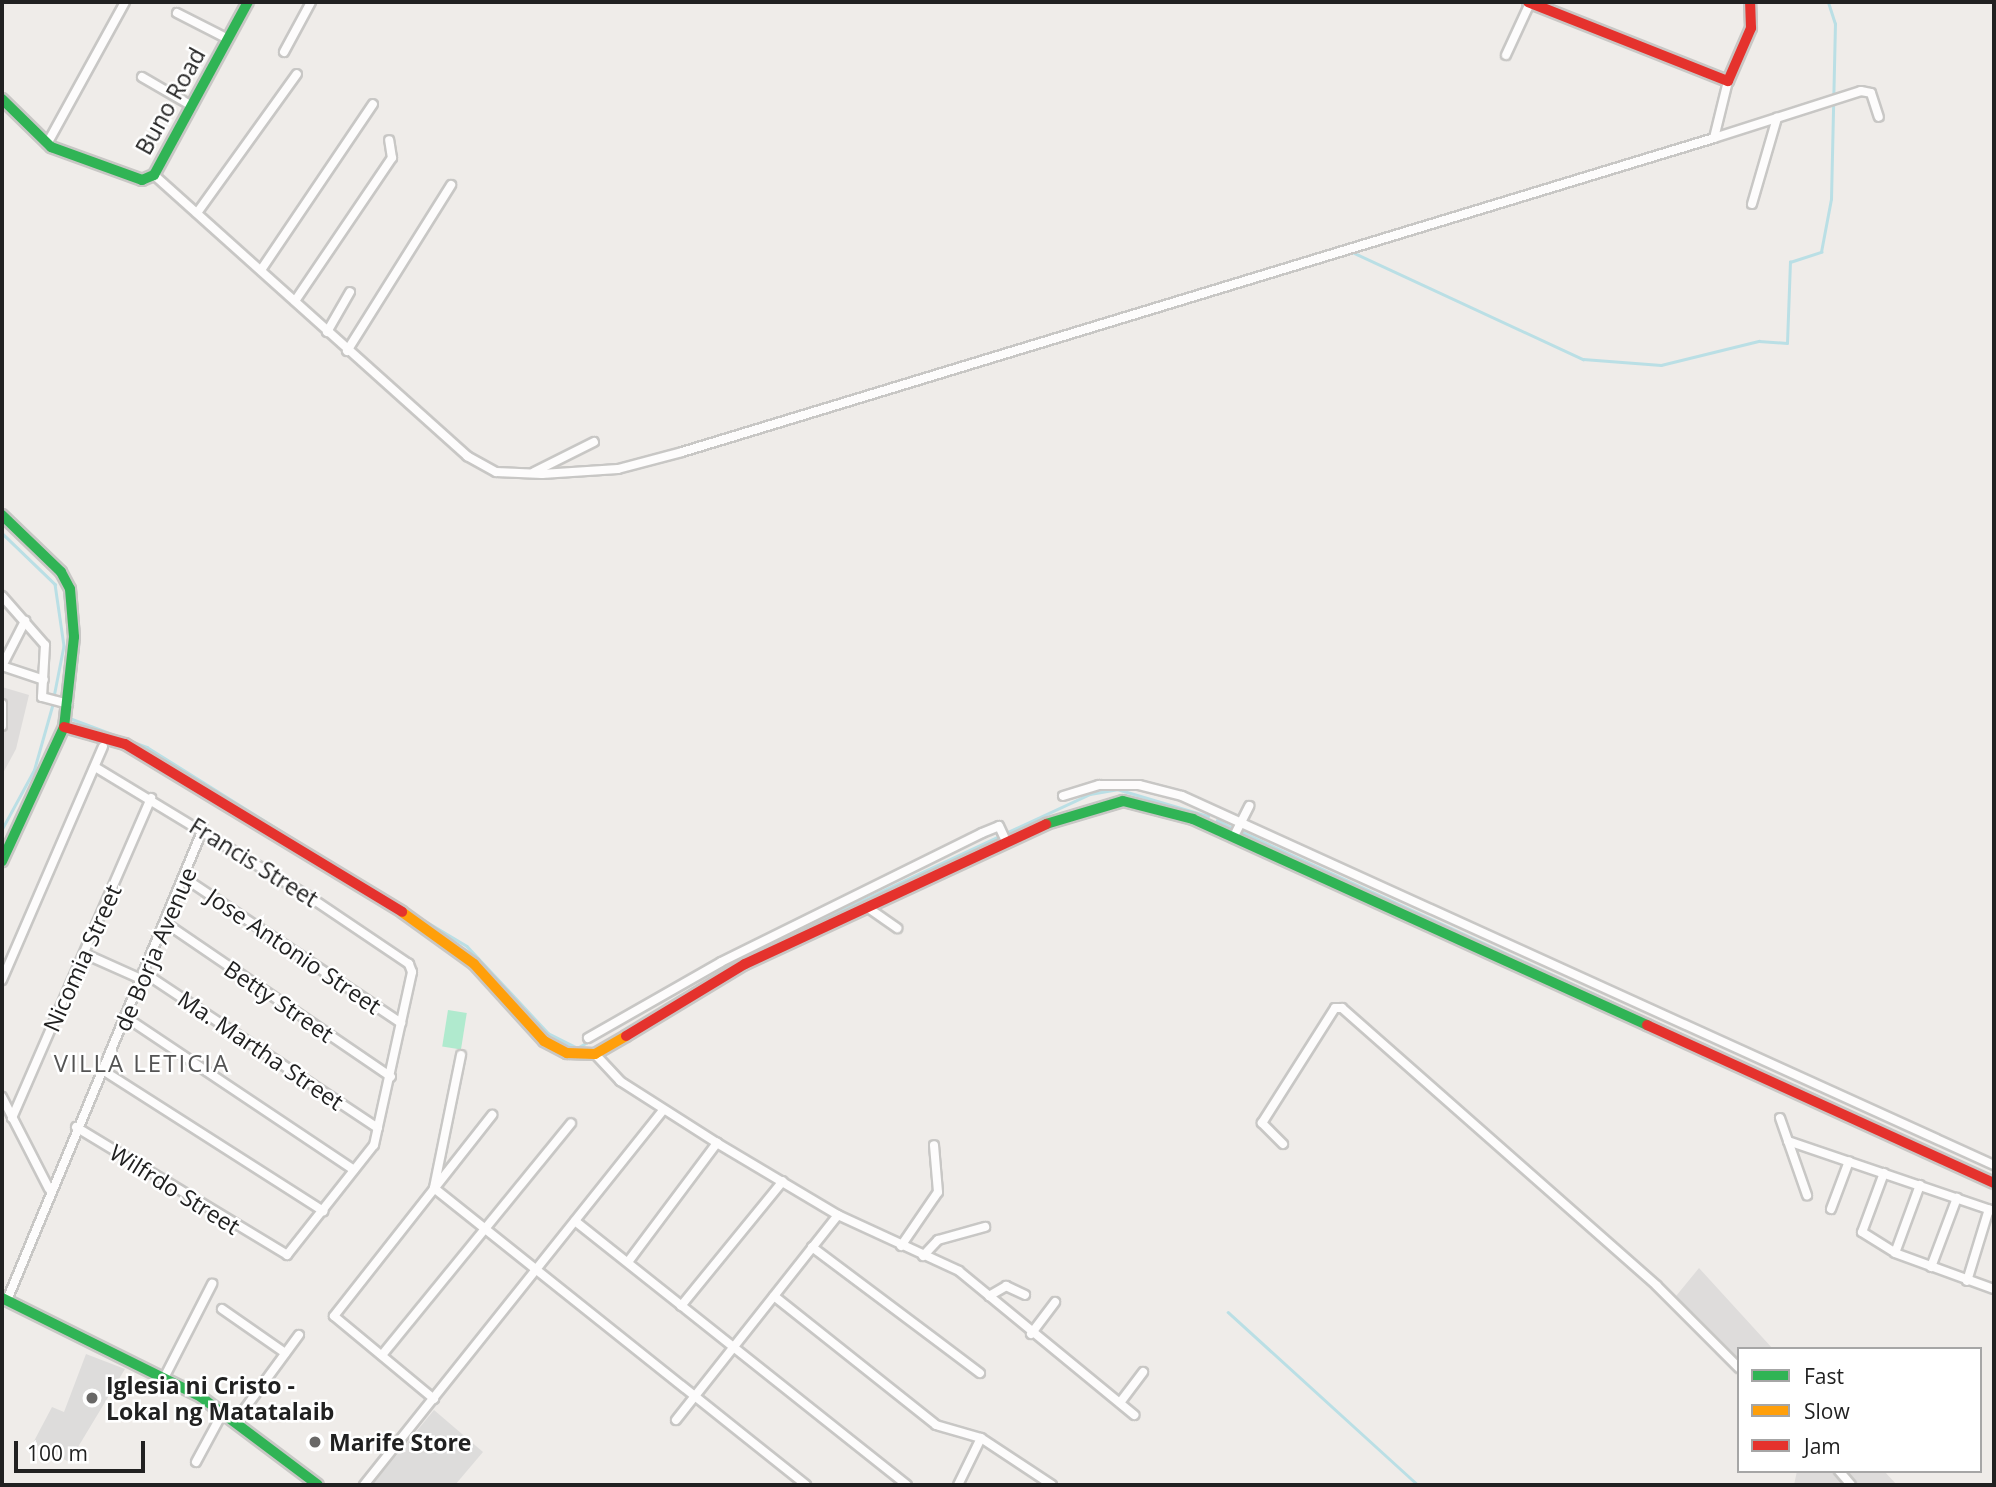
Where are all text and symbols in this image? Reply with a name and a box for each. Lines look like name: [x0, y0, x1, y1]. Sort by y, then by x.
street label: Buno Road: [129, 43, 211, 159]
street label: Francis Street: [185, 812, 323, 912]
street label: de Borja Avenue: [108, 863, 202, 1035]
street label: Nicomia Street: [37, 880, 127, 1036]
street label: Jose Antonio Street: [202, 882, 386, 1020]
street label: Betty Street: [219, 954, 339, 1048]
street label: Ma. Martha Street: [173, 984, 349, 1116]
district label: VILLA LETICIA: [55, 1049, 229, 1077]
street label: Wilfrdo Street: [105, 1138, 245, 1240]
legend: [1737, 1347, 1982, 1473]
text: Fast: [1804, 1362, 1844, 1390]
place label: Iglesia ni Cristo - Lokal ng Matatalaib: [106, 1371, 334, 1425]
marker: Iglesia ni Cristo - Lokal ng Matatalaib: [84, 1390, 100, 1406]
text: Slow: [1804, 1397, 1850, 1425]
scale bar: [18, 1428, 149, 1472]
place label: Marife Store: [329, 1428, 471, 1456]
text: Jam: [1804, 1432, 1841, 1460]
marker: Marife Store: [307, 1434, 323, 1450]
text: 100 m: [27, 1439, 88, 1467]

